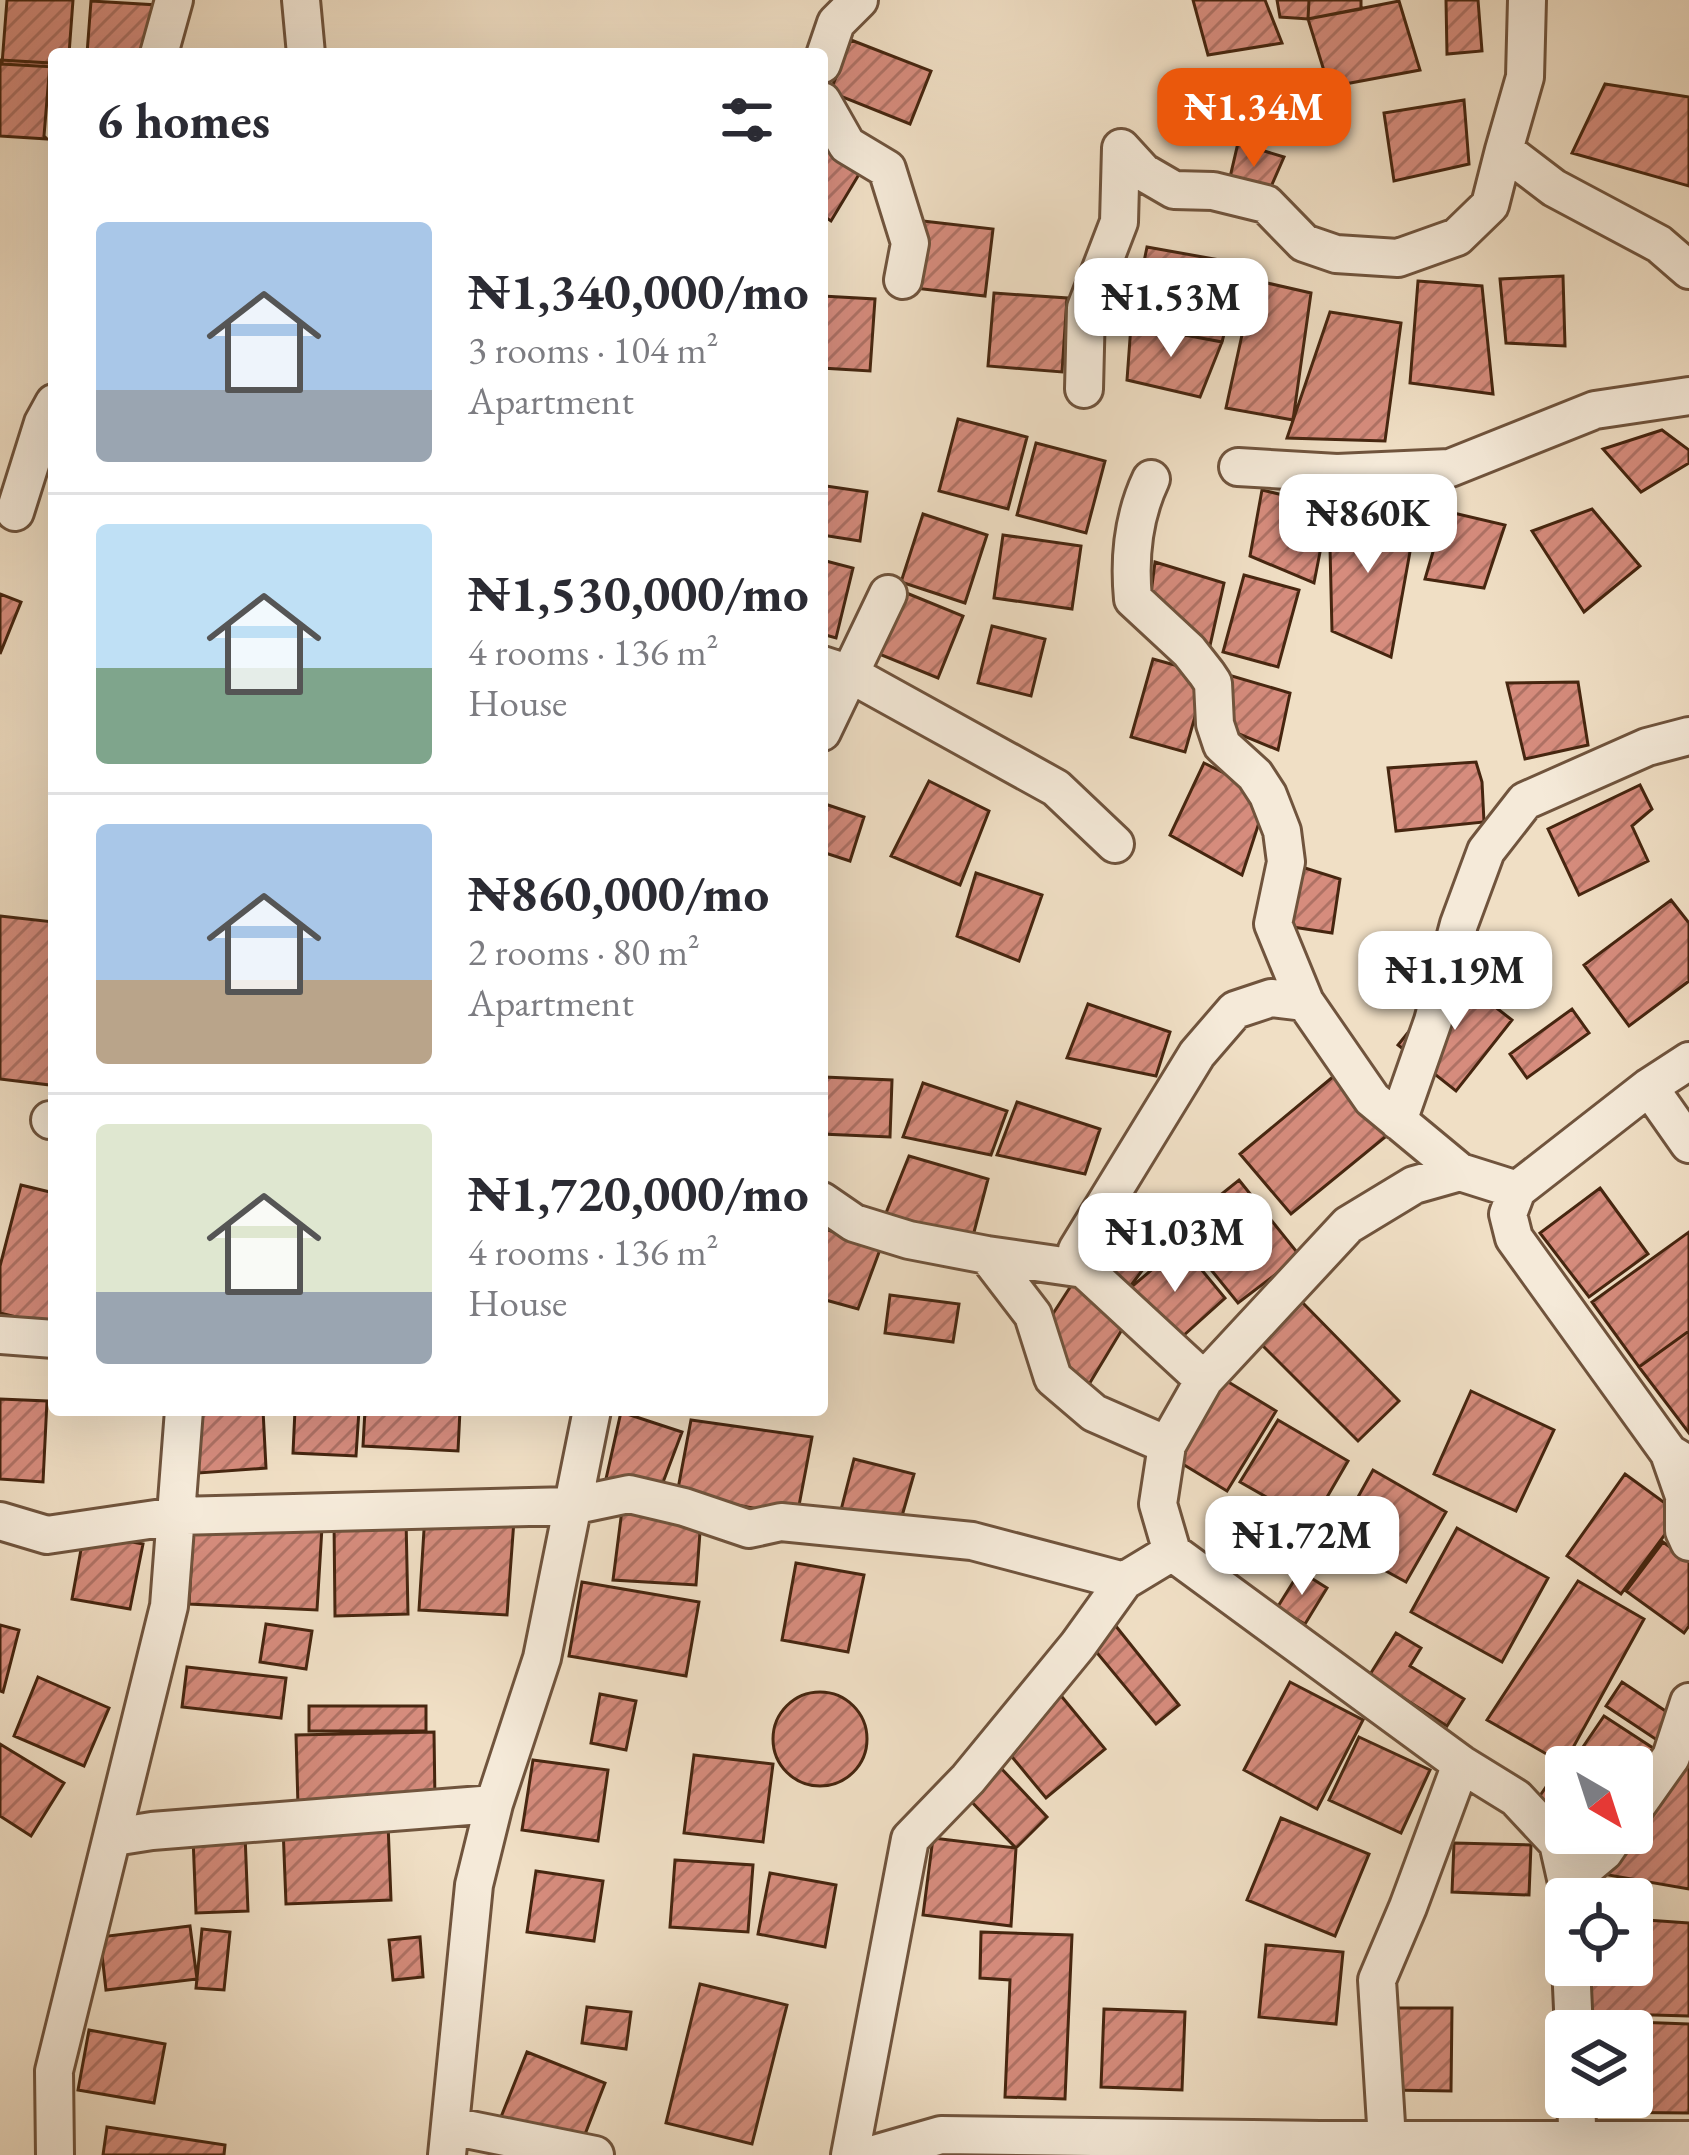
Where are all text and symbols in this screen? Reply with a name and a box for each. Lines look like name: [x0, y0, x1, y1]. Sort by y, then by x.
pin: ₦1.34M: [1156, 68, 1352, 170]
text: ₦1.34M: [1184, 81, 1324, 132]
text: 6 homes: [96, 87, 270, 153]
icon: filters: [714, 87, 780, 153]
text: ₦1,340,000/mo: [468, 258, 809, 324]
pin: ₦1.53M: [1073, 258, 1269, 360]
icon: home: [192, 270, 336, 414]
text: ₦1.53M: [1101, 271, 1241, 322]
text: 3 rooms · 104 m²: [468, 324, 719, 375]
text: Apartment: [468, 375, 634, 426]
pin: ₦860K: [1284, 474, 1452, 576]
text: ₦860K: [1306, 487, 1430, 538]
text: ₦1,530,000/mo: [468, 560, 809, 626]
icon: home: [192, 572, 336, 716]
text: 4 rooms · 136 m²: [468, 626, 719, 677]
text: House: [468, 677, 567, 728]
text: ₦860,000/mo: [468, 860, 769, 926]
icon: home: [192, 872, 336, 1016]
text: 2 rooms · 80 m²: [468, 926, 700, 977]
pin: ₦1.19M: [1357, 931, 1553, 1033]
text: ₦1.19M: [1385, 944, 1525, 995]
text: Apartment: [468, 977, 634, 1028]
text: ₦1,720,000/mo: [468, 1160, 809, 1226]
icon: home: [192, 1172, 336, 1316]
pin: ₦1.03M: [1077, 1193, 1273, 1295]
text: ₦1.03M: [1105, 1206, 1245, 1257]
text: 4 rooms · 136 m²: [468, 1226, 719, 1277]
text: House: [468, 1277, 567, 1328]
pin: ₦1.72M: [1204, 1496, 1400, 1598]
text: ₦1.72M: [1232, 1509, 1372, 1560]
north arrow: [1545, 1746, 1653, 1854]
map controls: [1545, 1746, 1653, 2118]
button: locate: [1545, 1878, 1653, 1986]
button: layers: [1545, 2010, 1653, 2118]

